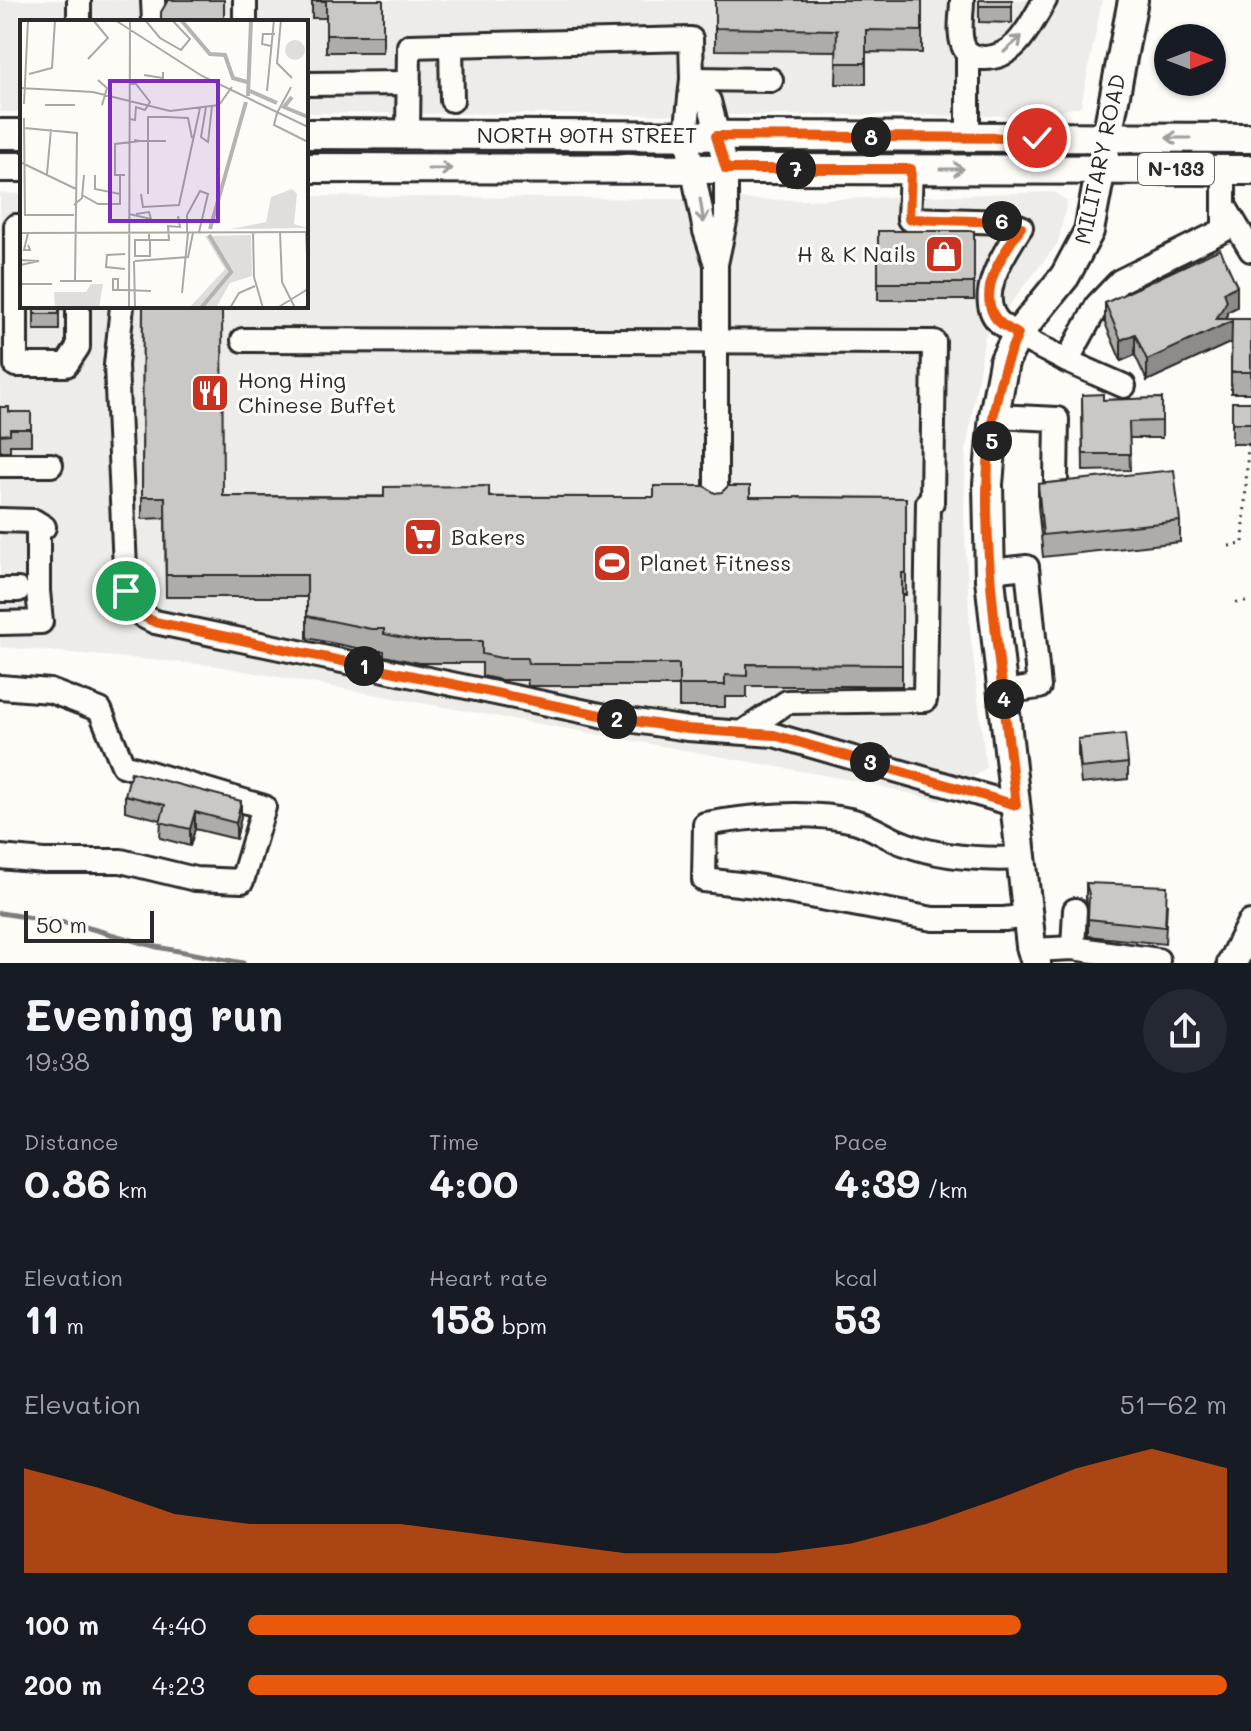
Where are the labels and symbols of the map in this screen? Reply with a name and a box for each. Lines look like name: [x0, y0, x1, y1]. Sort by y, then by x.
inset map: [20, 20, 308, 308]
north arrow: [1154, 24, 1226, 96]
one-way arrow: [1003, 36, 1023, 54]
street label: MILITARY ROAD: [1067, 71, 1132, 247]
pin: [1003, 104, 1071, 172]
pin: 8: [851, 117, 891, 157]
street label: NORTH 90TH STREET: [477, 120, 697, 149]
one-way arrow: [1165, 130, 1192, 146]
pin: 7: [776, 149, 816, 189]
road number: N-133: [1138, 153, 1214, 185]
one-way arrow: [426, 161, 453, 177]
one-way arrow: [938, 161, 965, 177]
one-way arrow: [695, 198, 710, 223]
pin: 6: [982, 201, 1022, 241]
shop icon: H & K Nails: [923, 233, 965, 275]
place label: H & K Nails: [797, 239, 916, 268]
place label: Hong Hing Chinese Buffet: [238, 365, 396, 419]
restaurant icon: Hong Hing Chinese Buffet: [189, 372, 231, 414]
pin: 5: [972, 421, 1012, 461]
supermarket icon: Bakers: [402, 516, 444, 558]
place label: Bakers: [451, 522, 525, 551]
sports icon: Planet Fitness: [591, 542, 633, 584]
place label: Planet Fitness: [640, 548, 791, 577]
pin: [92, 557, 160, 625]
pin: 1: [344, 646, 384, 686]
pin: 4: [984, 679, 1024, 719]
pin: 2: [597, 699, 637, 739]
pin: 3: [850, 742, 890, 782]
scale bar: [24, 907, 154, 943]

